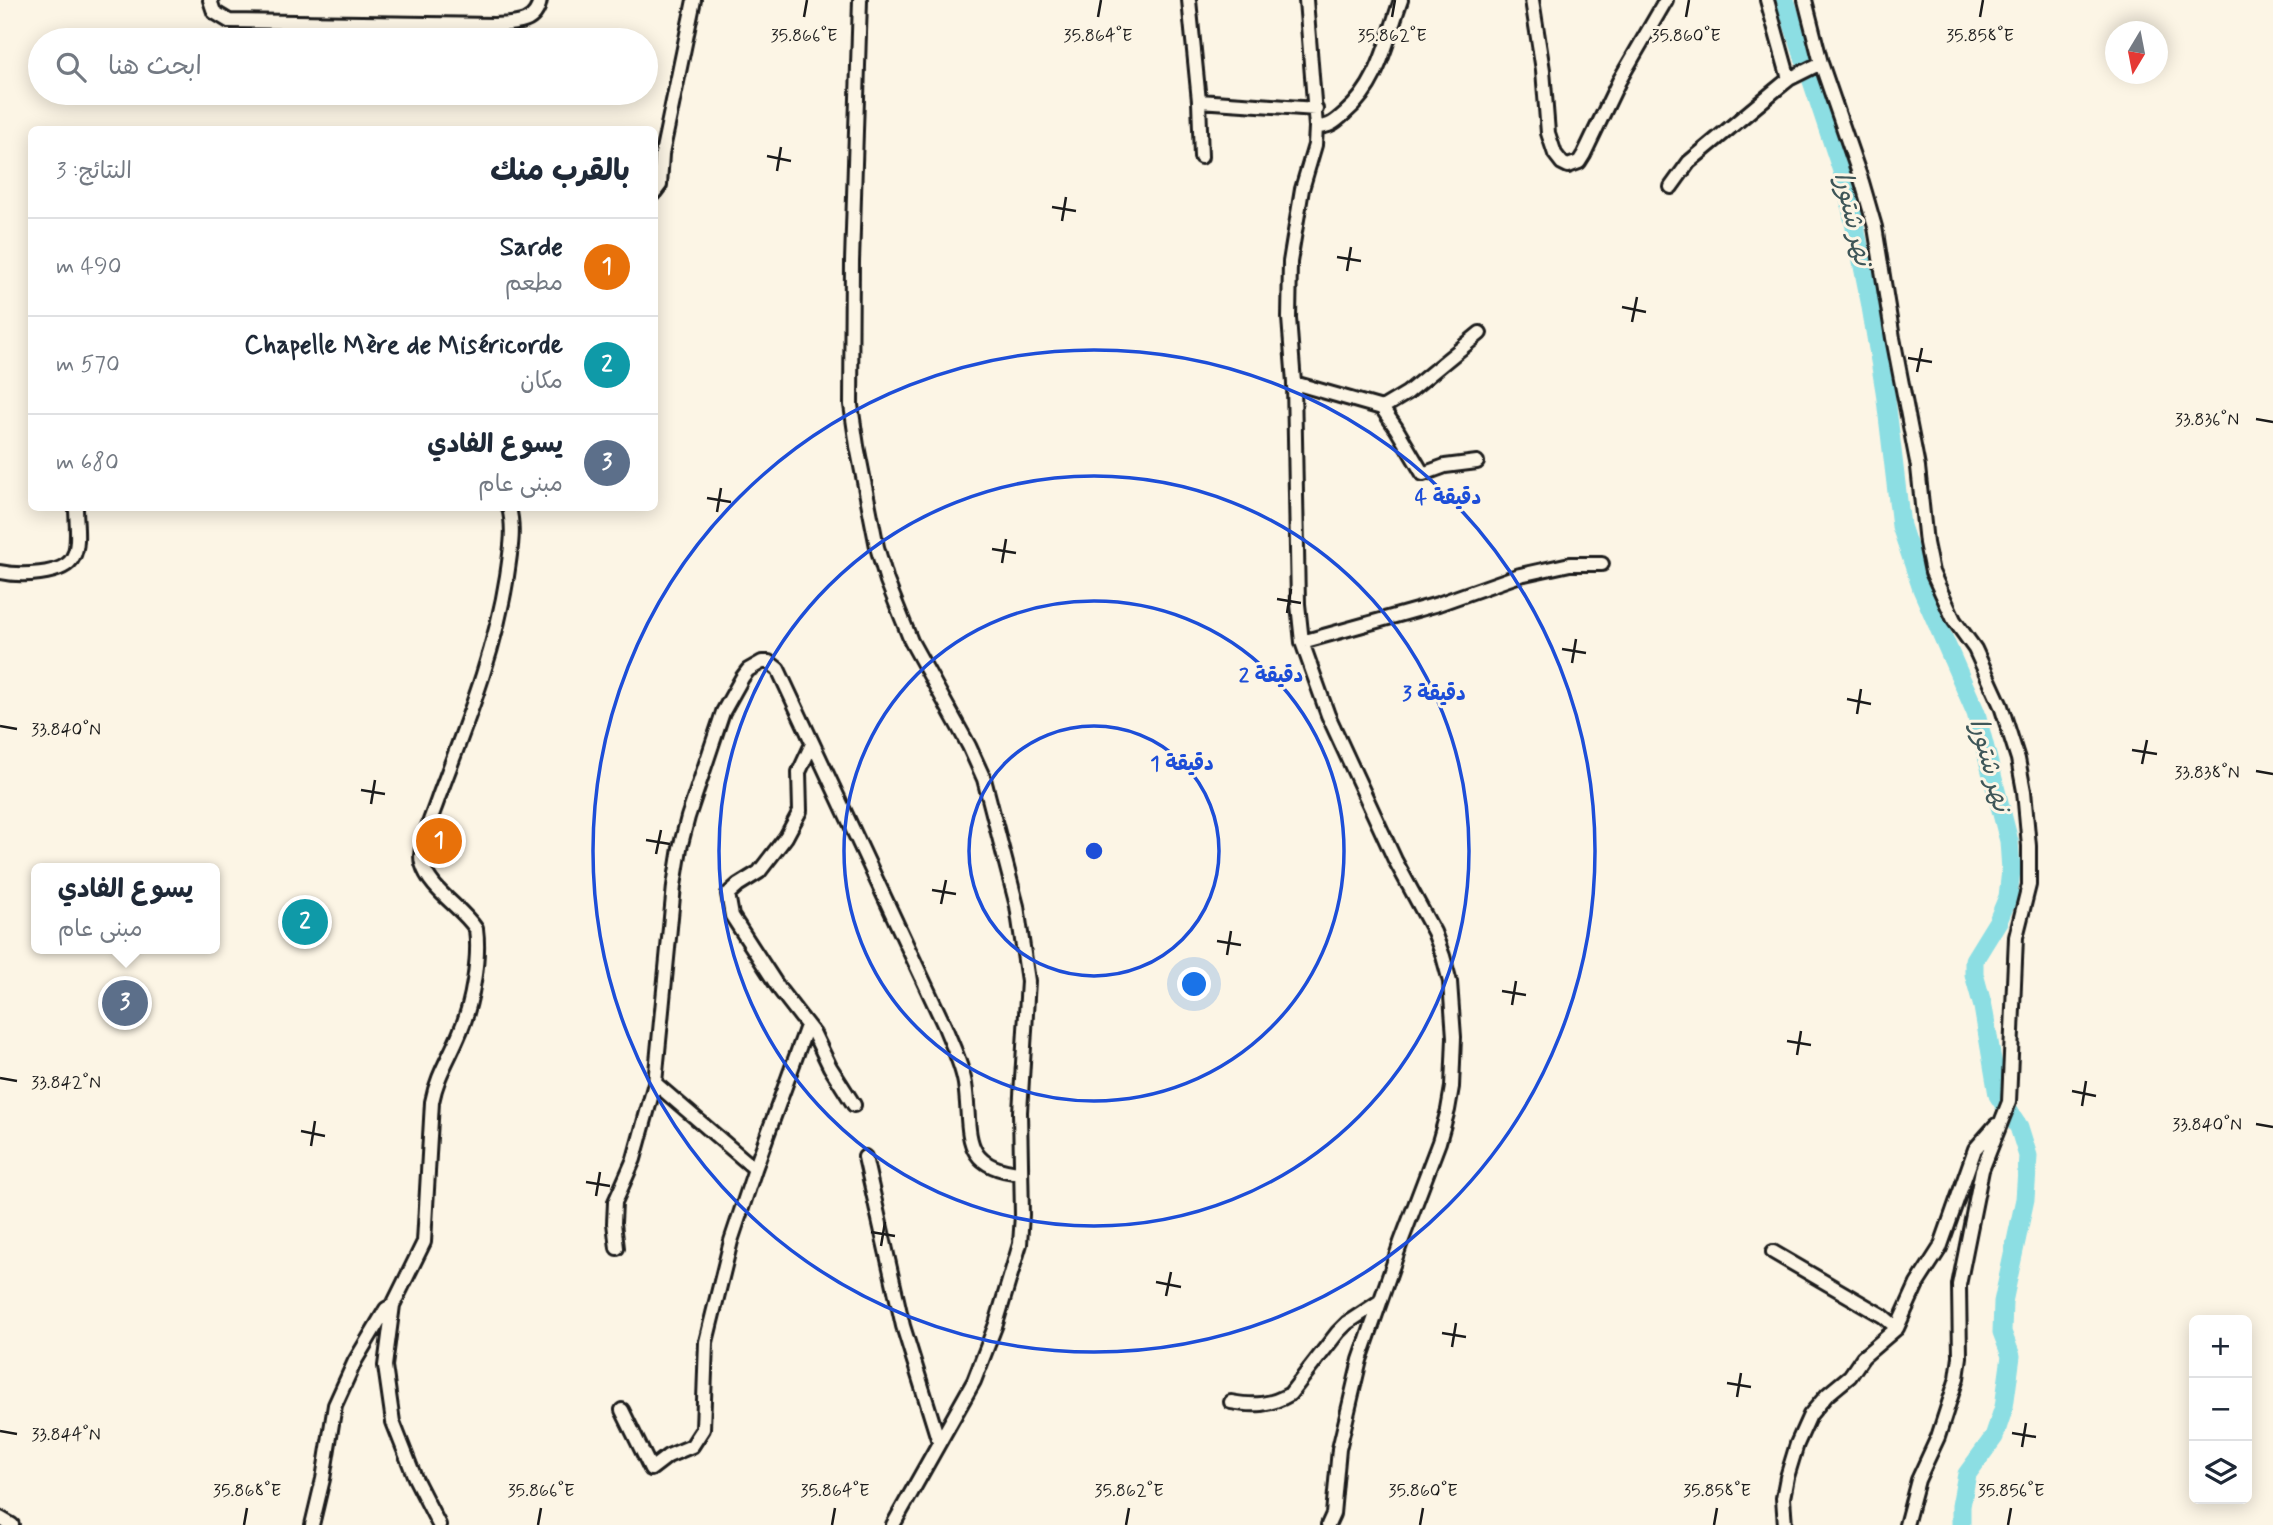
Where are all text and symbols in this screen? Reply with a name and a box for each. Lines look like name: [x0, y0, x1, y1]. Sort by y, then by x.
north arrow: [2105, 21, 2168, 84]
text: 35.866°E: [770, 24, 838, 48]
text: 35.864°E: [1063, 24, 1133, 48]
text: 35.862°E: [1357, 24, 1427, 48]
text: 35.860°E: [1651, 24, 1721, 48]
text: 35.858°E: [1946, 24, 2014, 48]
search box: [28, 28, 658, 105]
icon: search: [52, 48, 90, 86]
text: ابحث هنا: [108, 50, 202, 84]
text: بالقرب منك: [490, 152, 630, 191]
text: النتائج: 3: [56, 157, 132, 187]
water label: نهر شتورا: [1825, 169, 1880, 272]
text: Sarde: [500, 231, 563, 265]
text: 490 m: [56, 252, 121, 282]
text: 1: [602, 252, 612, 282]
text: مطعم: [505, 269, 563, 299]
text: Chapelle Mère de Miséricorde: [244, 329, 563, 363]
text: 570 m: [56, 350, 120, 380]
text: 2: [601, 350, 613, 380]
text: مكان: [520, 367, 563, 397]
text: 33.836°N: [2175, 408, 2239, 432]
text: يسوع الفادي: [427, 428, 563, 462]
text: 680 m: [56, 448, 119, 478]
text: 3: [602, 448, 612, 478]
text: مبنى عام: [478, 470, 563, 500]
text: 4 دقيقة: [1415, 484, 1481, 512]
text: 2 دقيقة: [1239, 662, 1303, 690]
text: 3 دقيقة: [1402, 680, 1466, 708]
water label: نهر شتورا: [1960, 715, 2019, 818]
text: 33.840°N: [31, 718, 101, 742]
text: 1 دقيقة: [1150, 750, 1214, 778]
text: 33.838°N: [2174, 761, 2240, 785]
pin: 1: [416, 815, 462, 867]
centre of rings: [1082, 839, 1106, 863]
popup: [31, 863, 220, 954]
text: يسوع الفادي: [58, 873, 193, 907]
pin: 2: [282, 896, 328, 948]
text: مبنى عام: [58, 915, 143, 945]
your location: [1177, 967, 1211, 1001]
pin: 3: [102, 977, 148, 1029]
text: 33.842°N: [31, 1071, 101, 1095]
text: 33.840°N: [2172, 1113, 2242, 1137]
map controls: [2189, 1315, 2252, 1504]
button: +: [2189, 1315, 2252, 1378]
button: −: [2189, 1378, 2252, 1441]
text: 33.844°N: [31, 1423, 101, 1447]
button: layers: [2189, 1441, 2252, 1504]
text: 35.868°E: [213, 1479, 281, 1503]
text: 35.866°E: [507, 1479, 575, 1503]
text: 35.864°E: [800, 1479, 870, 1503]
text: 35.862°E: [1094, 1479, 1164, 1503]
text: 35.860°E: [1388, 1479, 1458, 1503]
text: 35.858°E: [1683, 1479, 1751, 1503]
text: 35.856°E: [1978, 1479, 2044, 1503]

